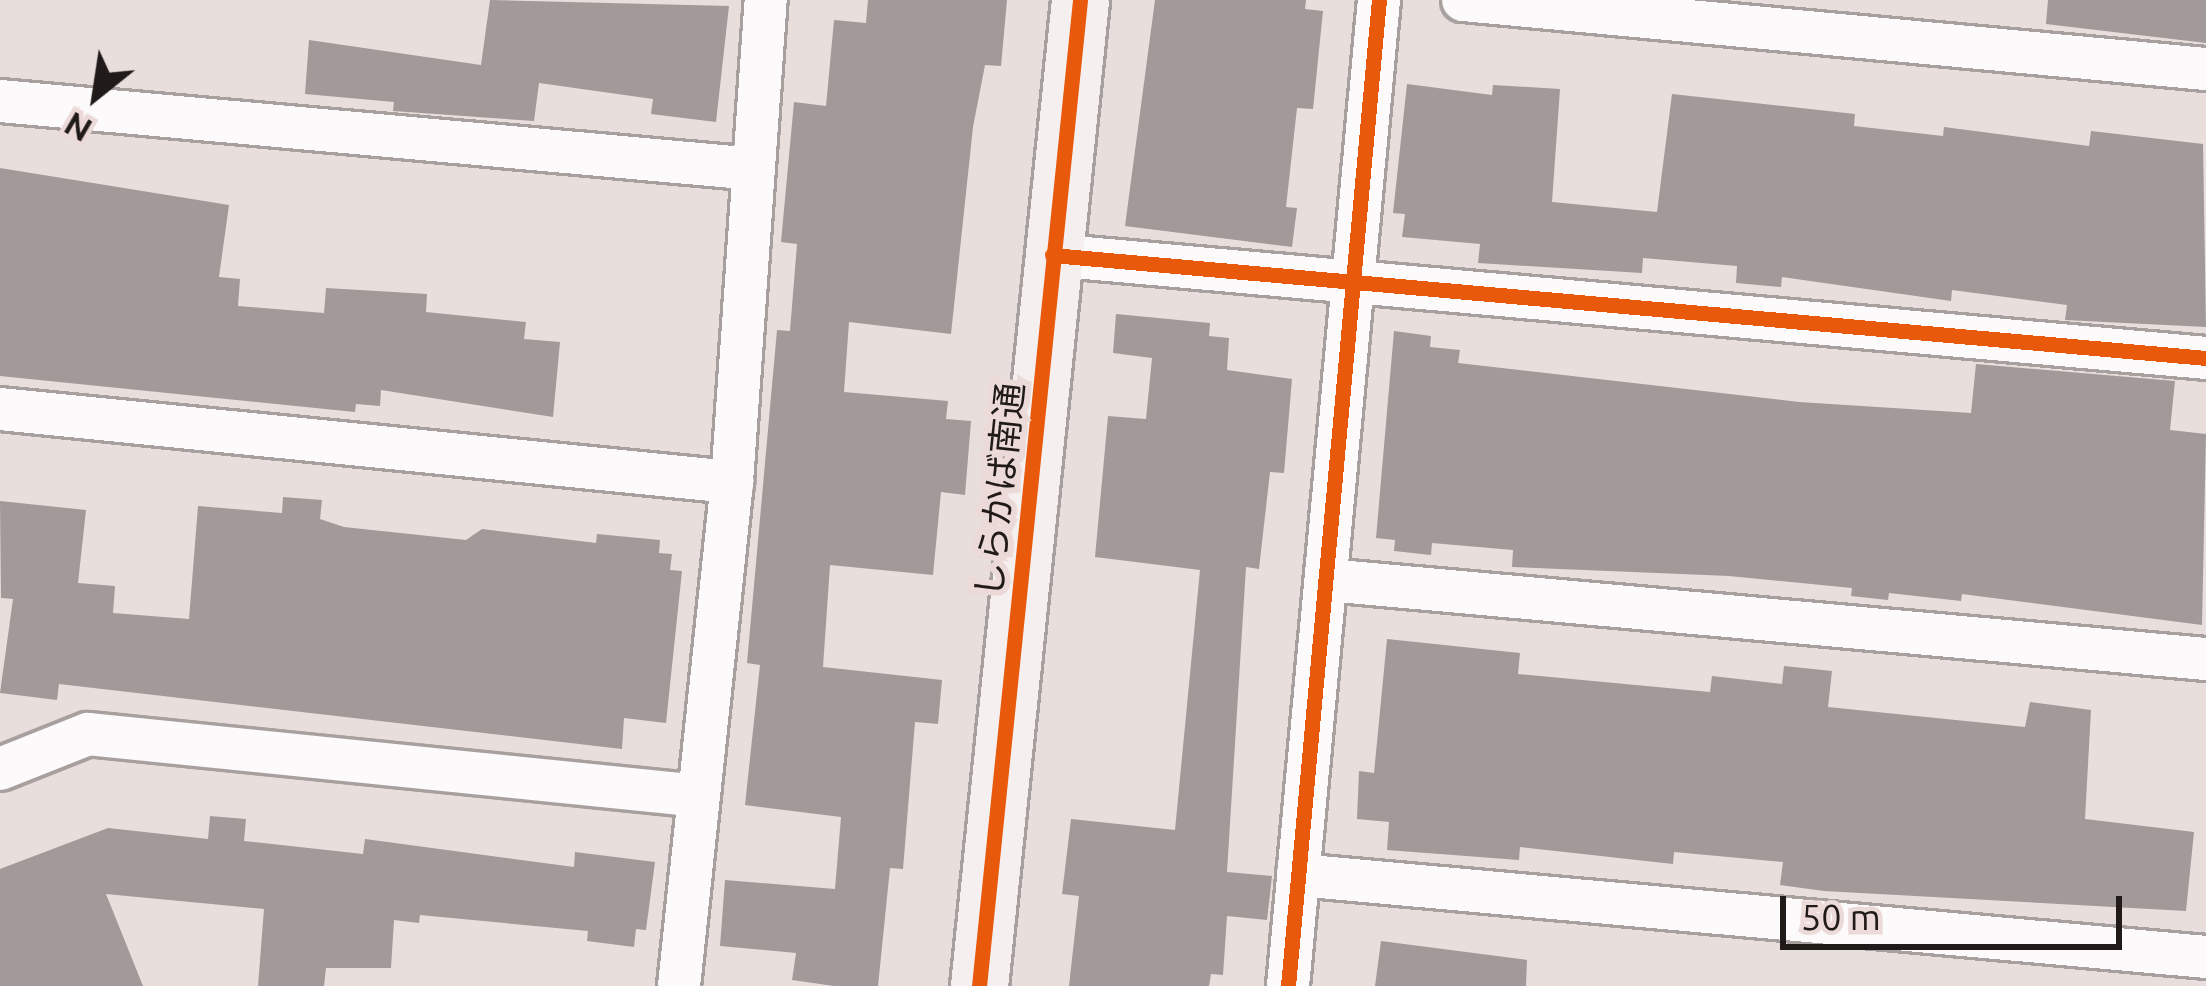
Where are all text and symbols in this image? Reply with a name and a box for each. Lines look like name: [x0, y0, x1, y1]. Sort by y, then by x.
north arrow: [36, 36, 156, 156]
text: N: [58, 105, 98, 150]
street label: しらかば南通: [966, 380, 1032, 600]
scale bar: [1786, 872, 2128, 946]
text: 50 m: [1801, 896, 1881, 937]

